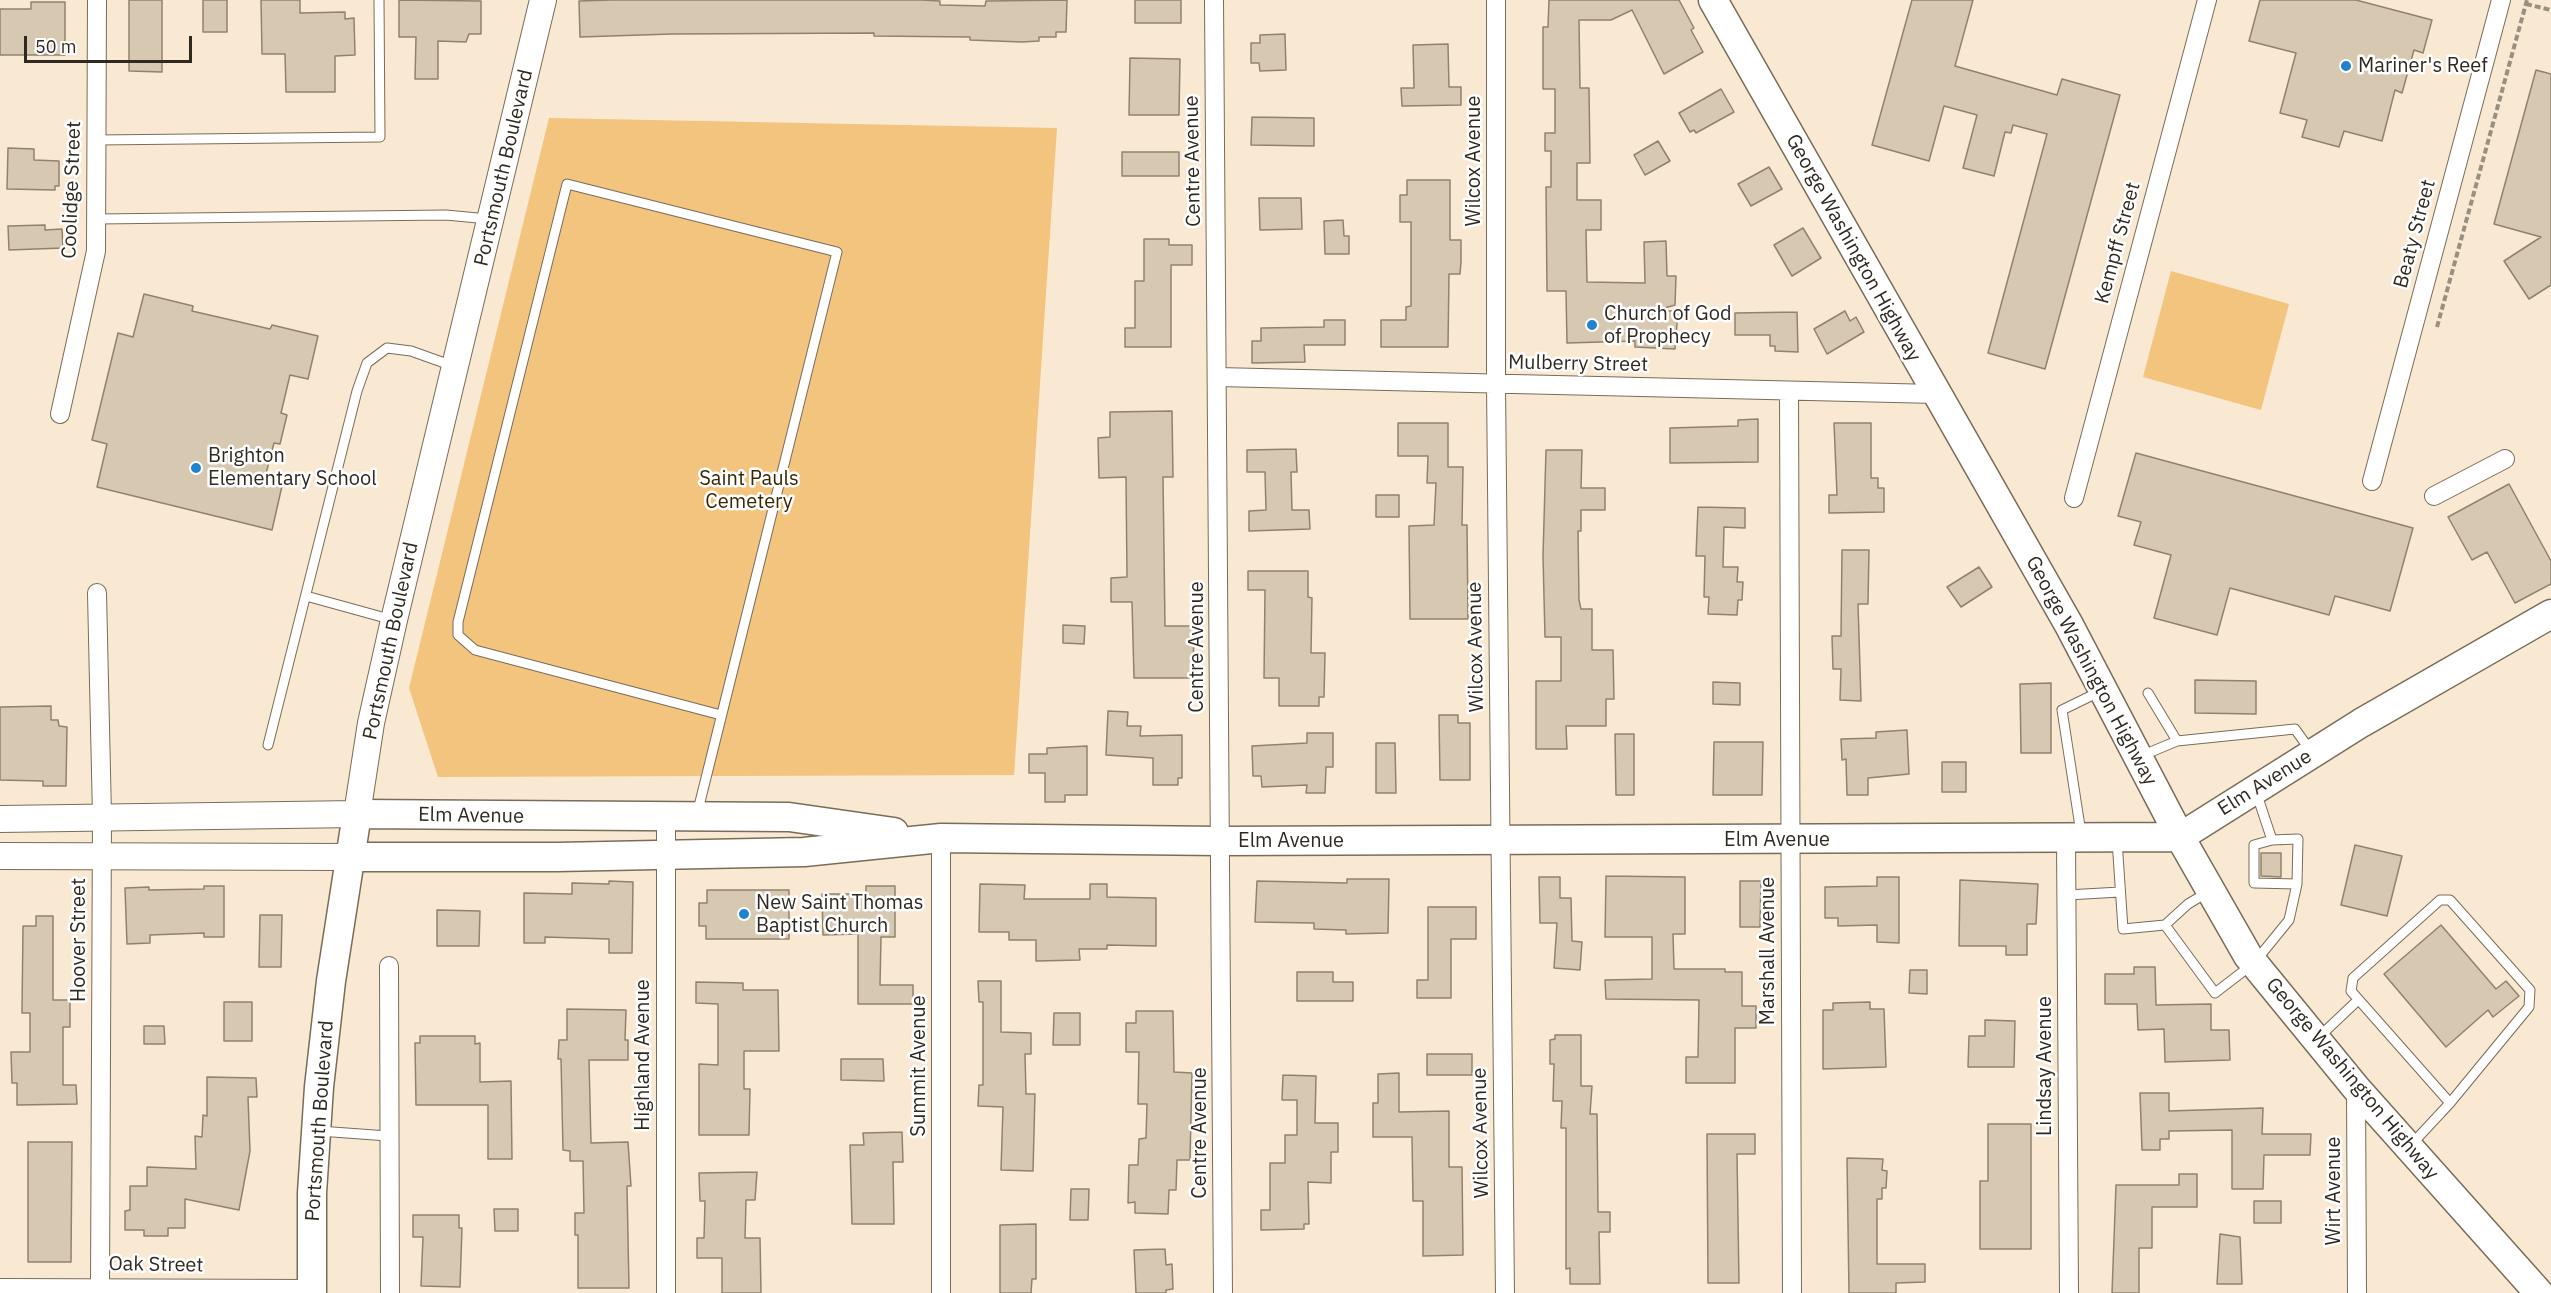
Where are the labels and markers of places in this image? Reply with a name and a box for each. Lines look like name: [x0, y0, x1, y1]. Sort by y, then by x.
place label: Mariner's Reef: [2358, 54, 2488, 78]
marker: Mariner's Reef: [2339, 59, 2353, 73]
place label: Church of God of Prophecy: [1604, 302, 1731, 349]
marker: Church of God of Prophecy: [1585, 318, 1599, 332]
place label: Brighton Elementary School: [208, 444, 377, 491]
marker: Brighton Elementary School: [189, 461, 203, 475]
place label: New Saint Thomas Baptist Church: [756, 891, 923, 938]
marker: New Saint Thomas Baptist Church: [737, 907, 751, 921]

